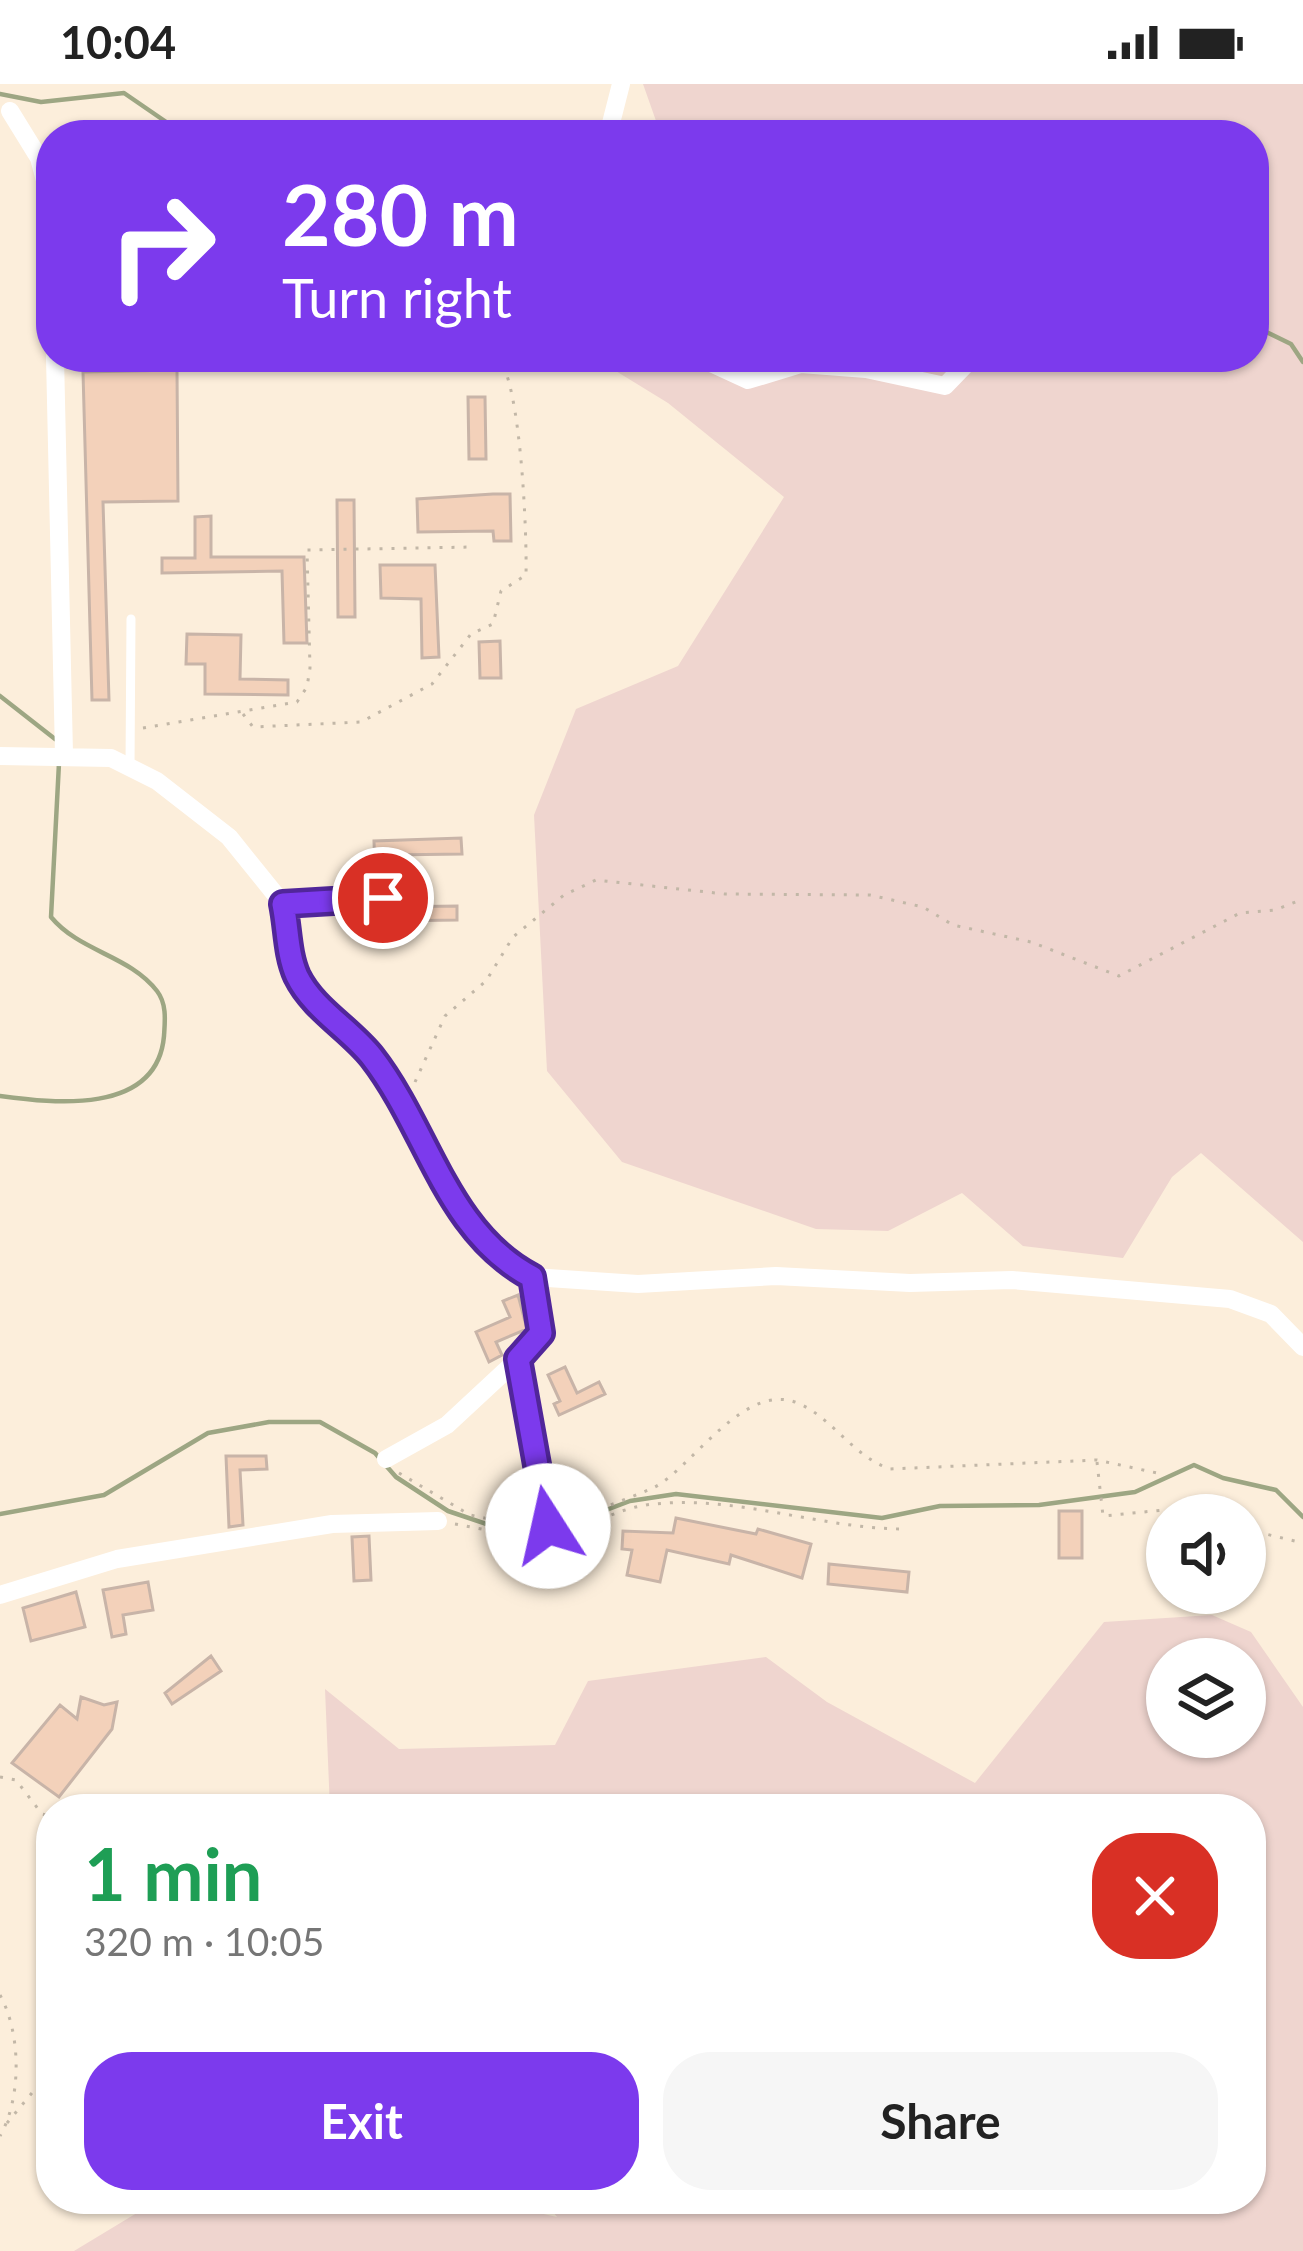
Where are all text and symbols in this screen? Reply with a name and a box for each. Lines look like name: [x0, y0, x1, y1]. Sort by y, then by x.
text: 10:04: [60, 15, 176, 69]
text: 280 m: [282, 163, 519, 264]
icon: right: [84, 168, 240, 324]
text: Turn right: [282, 265, 512, 330]
pin: [332, 847, 434, 949]
icon: arrive: [350, 865, 416, 931]
position arrow: [485, 1463, 611, 1589]
map controls: [1146, 1494, 1266, 1758]
button: sound: [1146, 1494, 1266, 1614]
button: layers: [1146, 1638, 1266, 1758]
text: 1 min: [84, 1830, 262, 1916]
button: close: [1092, 1833, 1218, 1959]
text: 320 m · 10:05: [84, 1918, 324, 1964]
button: Exit: [84, 2052, 639, 2190]
button: Share: [663, 2052, 1218, 2190]

